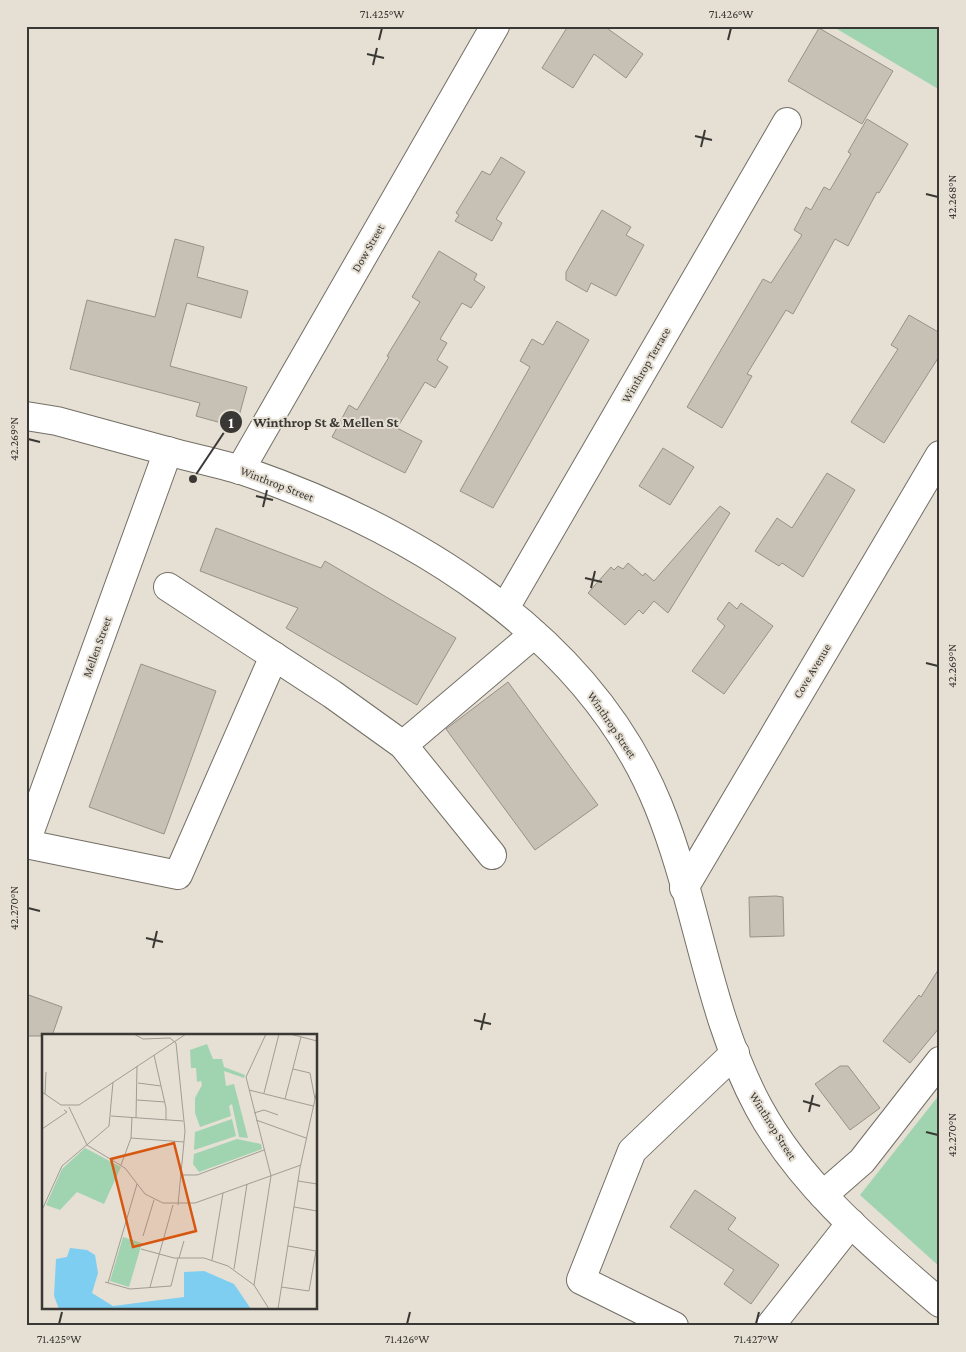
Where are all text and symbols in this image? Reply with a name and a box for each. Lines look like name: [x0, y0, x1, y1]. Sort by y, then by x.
text: 71.425°W: [360, 7, 404, 21]
text: 71.426°W: [709, 7, 753, 21]
text: 42.268°N: [945, 175, 959, 219]
street label: Dow Street: [349, 221, 388, 274]
street label: Winthrop Terrace: [619, 325, 673, 405]
callout: Winthrop St & Mellen St: [218, 408, 408, 437]
text: Winthrop St & Mellen St: [252, 414, 400, 430]
text: 1: [228, 415, 234, 431]
text: 42.269°N: [7, 417, 21, 461]
street label: Winthrop Street: [238, 464, 317, 505]
street label: Mellen Street: [80, 614, 115, 679]
street label: Cove Avenue: [790, 641, 834, 701]
text: 42.269°N: [945, 644, 959, 688]
street label: Winthrop Street: [585, 689, 640, 762]
text: 42.270°N: [7, 886, 21, 930]
inset map: [42, 1034, 318, 1310]
street label: Winthrop Street: [747, 1089, 800, 1163]
text: 42.270°N: [945, 1113, 959, 1157]
text: 71.425°W: [37, 1332, 81, 1346]
text: 71.426°W: [385, 1332, 429, 1346]
text: 71.427°W: [734, 1332, 778, 1346]

